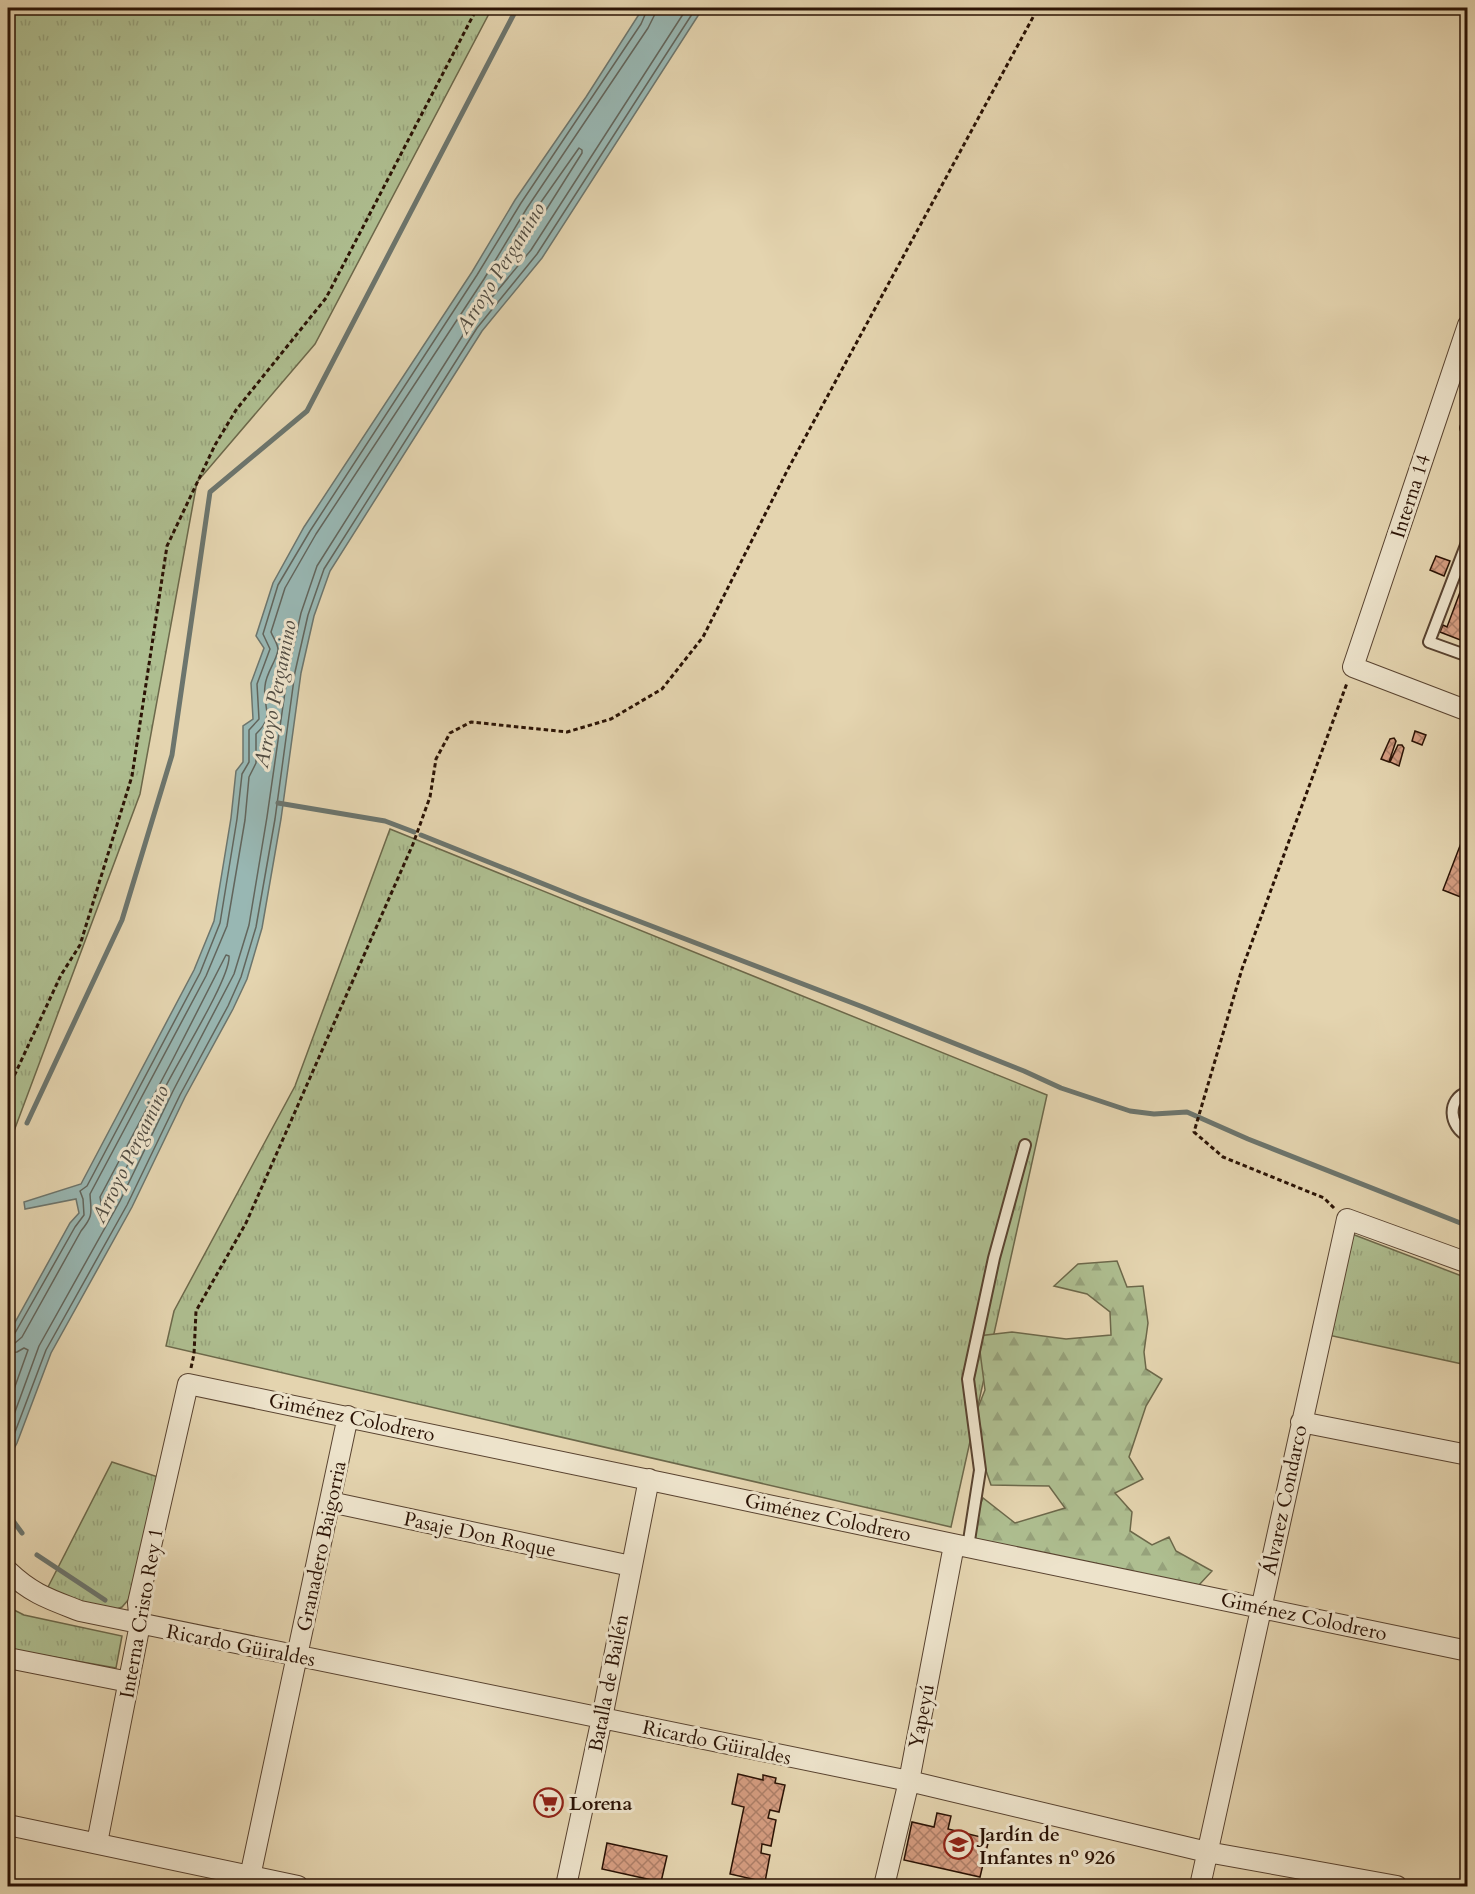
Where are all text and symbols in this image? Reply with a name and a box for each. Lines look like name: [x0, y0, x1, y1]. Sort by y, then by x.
water label: Arroyo Pergamino: [448, 197, 553, 340]
street label: Interna 14: [1384, 451, 1437, 542]
water label: Arroyo Pergamino: [247, 617, 304, 772]
water label: Arroyo Pergamino: [84, 1080, 176, 1229]
street label: Giménez Colodrero: [266, 1387, 438, 1448]
street label: Álvarez Condarco: [1255, 1422, 1314, 1578]
street label: Granadero Baigorria: [290, 1458, 353, 1634]
street label: Giménez Colodrero: [742, 1487, 914, 1548]
street label: Pasaje Don Roque: [401, 1505, 559, 1564]
street label: Interna Cristo Rey 1: [113, 1526, 170, 1701]
street label: Giménez Colodrero: [1218, 1586, 1390, 1647]
street label: Batalla de Bailén: [582, 1611, 635, 1754]
street label: Ricardo Güiraldes: [164, 1618, 318, 1673]
street label: Yapeyú: [902, 1682, 941, 1750]
street label: Ricardo Güiraldes: [640, 1714, 794, 1771]
supermarket icon: Lorena: [532, 1787, 564, 1819]
place label: Lorena: [569, 1790, 632, 1817]
place label: Jardín de Infantes nº 926: [976, 1821, 1115, 1871]
school or university icon: Jardín de Infantes nº 926: [942, 1829, 974, 1861]

